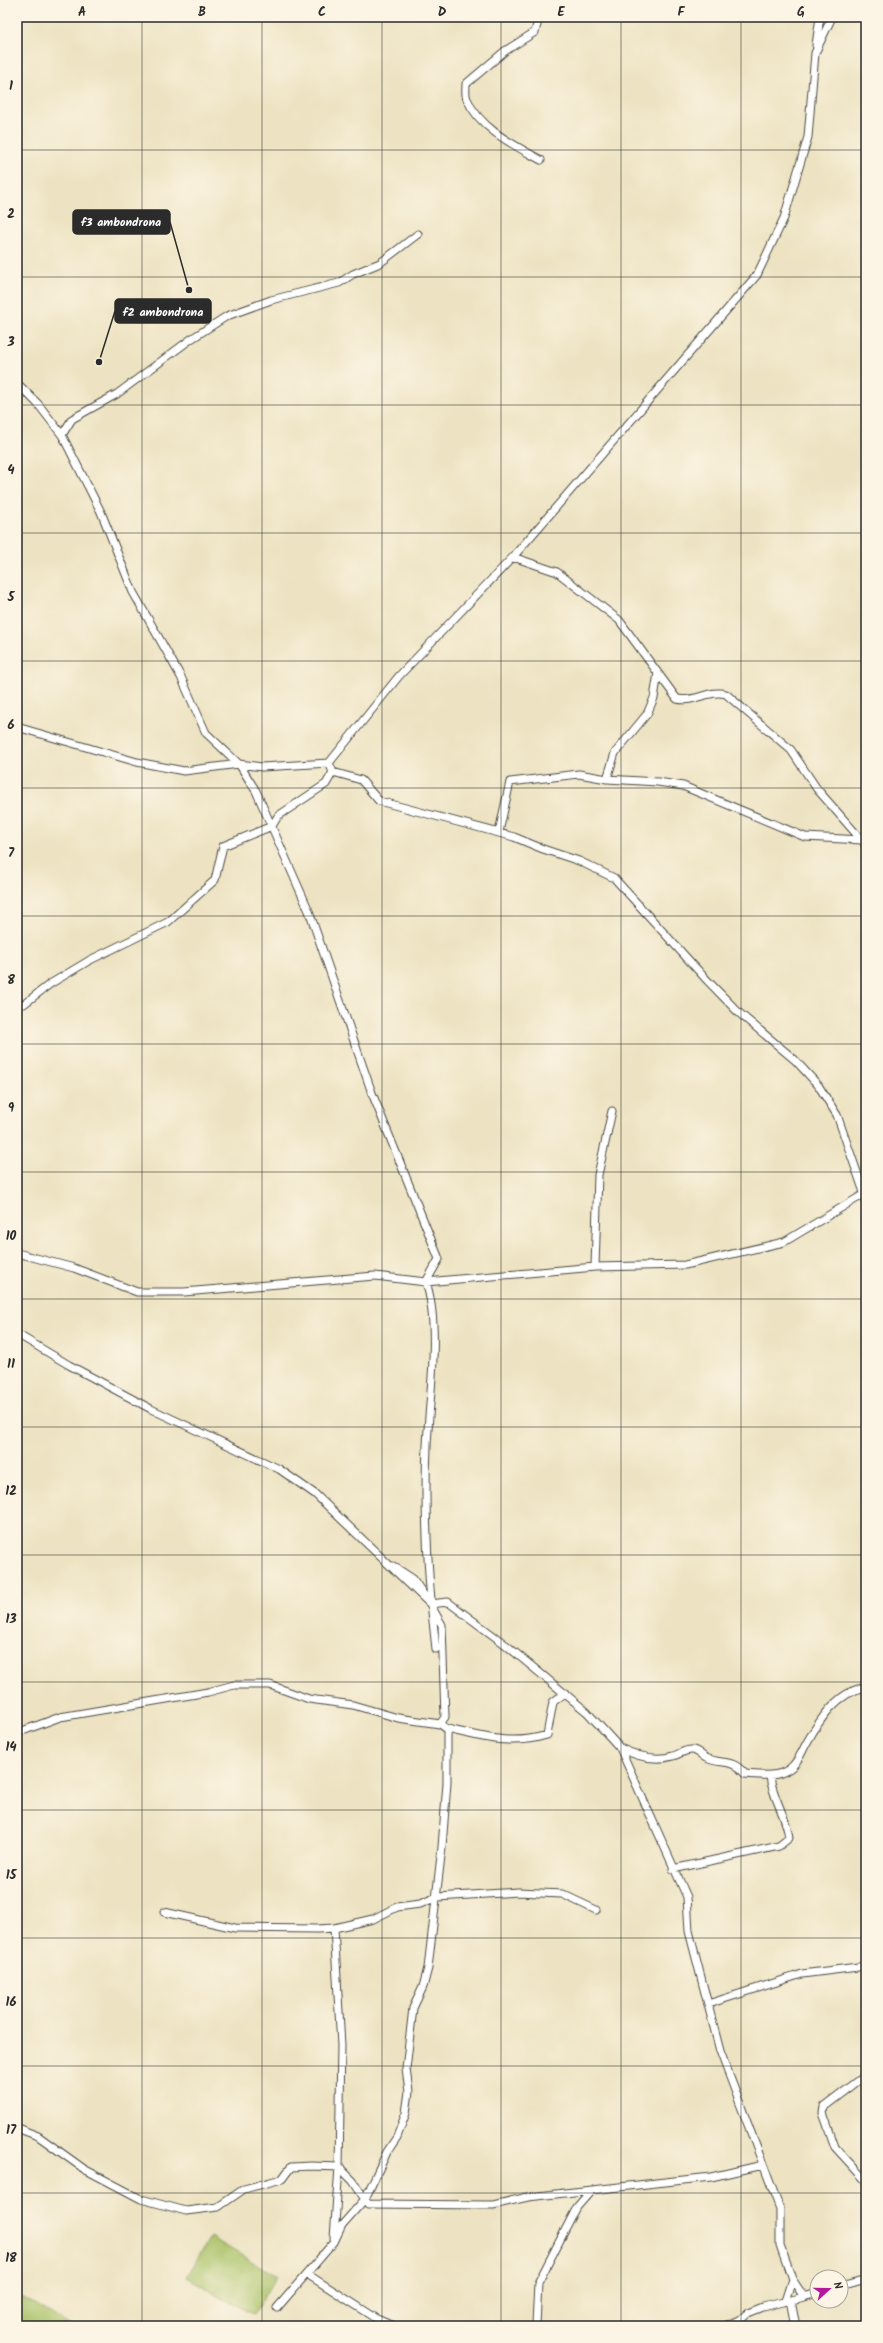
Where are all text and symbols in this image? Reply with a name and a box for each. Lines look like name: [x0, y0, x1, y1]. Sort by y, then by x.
text: A: [78, 2, 86, 23]
text: B: [198, 2, 206, 23]
text: C: [318, 2, 326, 23]
text: D: [438, 2, 447, 23]
text: E: [557, 2, 565, 23]
text: F: [677, 2, 685, 23]
text: G: [797, 2, 805, 23]
text: 1: [9, 76, 13, 97]
text: 2: [7, 204, 15, 225]
callout: f3 ambondrona: [73, 210, 170, 234]
text: f3 ambondrona: [81, 213, 161, 232]
callout: f2 ambondrona: [115, 299, 211, 323]
text: f2 ambondrona: [123, 303, 203, 322]
text: 3: [6, 332, 15, 353]
text: 4: [7, 460, 15, 481]
text: 5: [7, 587, 16, 608]
text: 6: [7, 715, 15, 736]
text: 7: [8, 843, 15, 864]
text: 8: [7, 970, 15, 991]
text: 9: [8, 1098, 15, 1119]
text: 10: [6, 1226, 17, 1247]
text: 11: [7, 1354, 15, 1375]
text: 12: [5, 1481, 17, 1502]
text: 13: [5, 1609, 17, 1630]
text: 14: [5, 1737, 17, 1758]
text: 15: [6, 1865, 18, 1886]
text: 16: [6, 1992, 16, 2013]
text: 17: [6, 2120, 17, 2141]
text: 18: [5, 2248, 17, 2269]
north arrow: [809, 2269, 849, 2309]
text: N: [828, 2279, 847, 2292]

